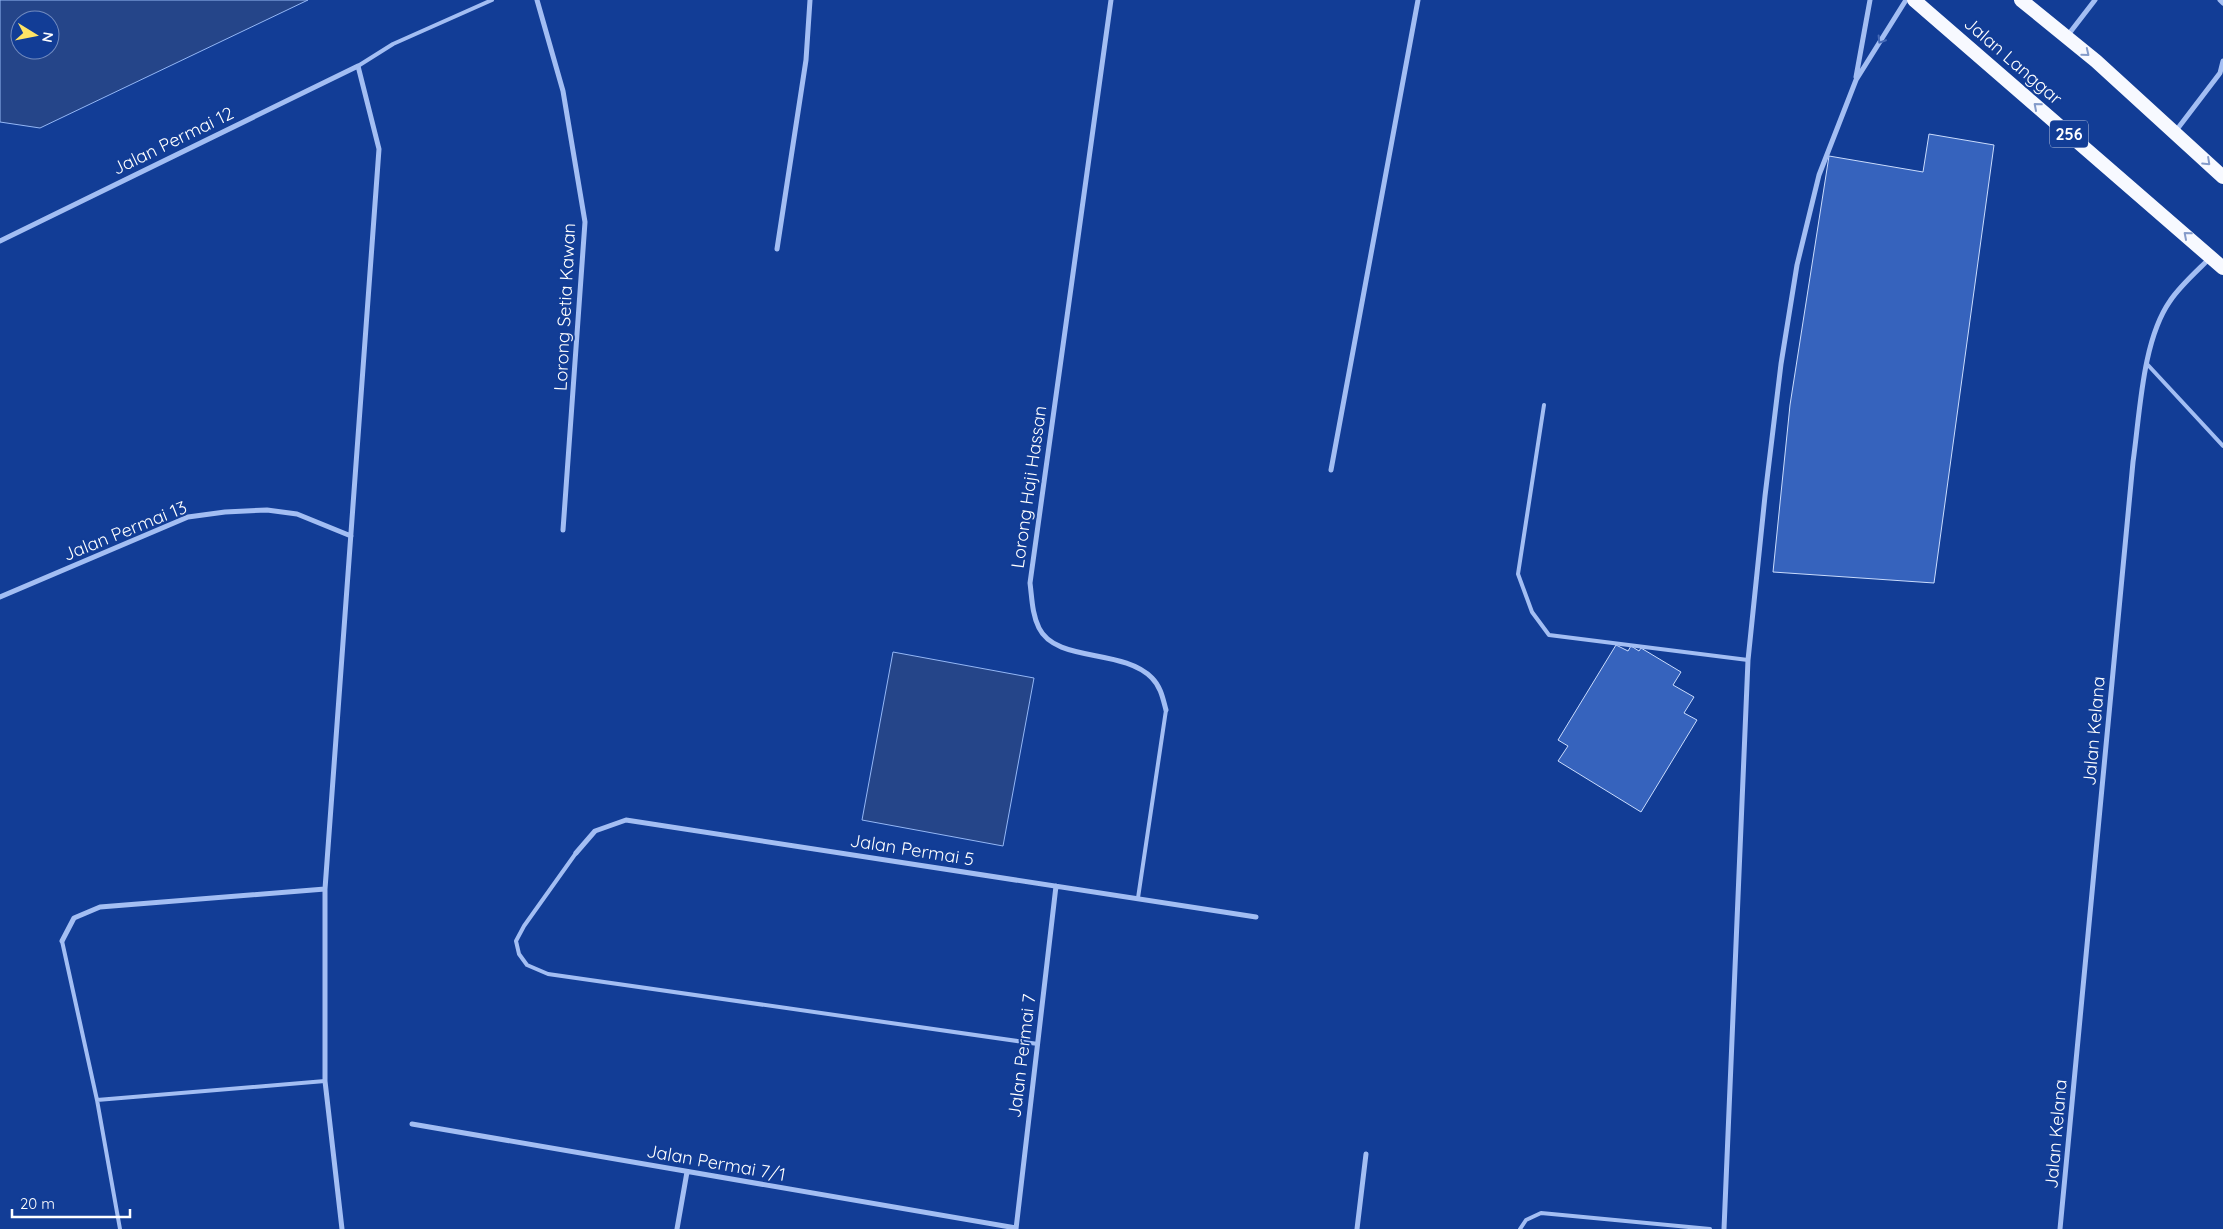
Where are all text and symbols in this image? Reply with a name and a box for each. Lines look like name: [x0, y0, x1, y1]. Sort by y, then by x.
north arrow: [10, 10, 60, 60]
street label: Jalan Langgar: [1959, 12, 2067, 110]
text: N: [38, 31, 58, 44]
one-way arrow: [1878, 34, 1887, 43]
one-way arrow: [2080, 47, 2089, 55]
street label: Jalan Permai 12: [108, 101, 237, 180]
one-way arrow: [2034, 103, 2043, 112]
road number: 256: [2050, 120, 2088, 148]
one-way arrow: [2201, 156, 2210, 165]
street label: Lorong Setia Kawan: [549, 222, 580, 392]
one-way arrow: [2183, 232, 2192, 241]
street label: Lorong Haji Hassan: [1006, 404, 1051, 570]
street label: Jalan Permai 13: [60, 495, 190, 566]
street label: Jalan Kelana: [2077, 675, 2110, 787]
street label: Jalan Permai 5: [848, 828, 976, 871]
street label: Jalan Permai 7: [1003, 993, 1041, 1119]
street label: Jalan Kelana: [2039, 1078, 2072, 1190]
street label: Jalan Permai 7/1: [645, 1139, 787, 1186]
scale bar: [12, 1186, 130, 1218]
text: 20 m: [20, 1194, 55, 1213]

